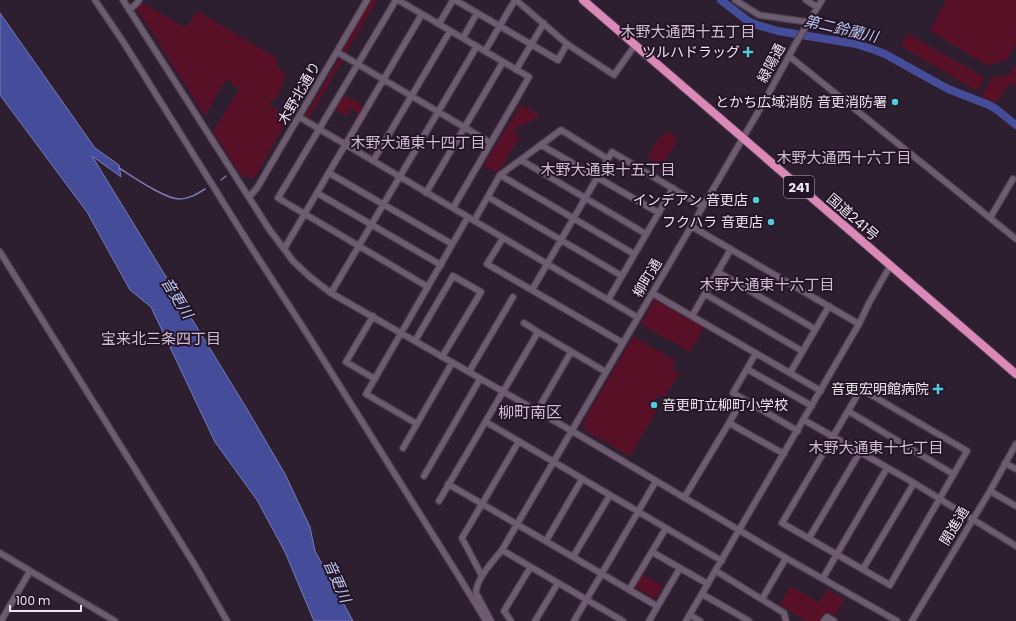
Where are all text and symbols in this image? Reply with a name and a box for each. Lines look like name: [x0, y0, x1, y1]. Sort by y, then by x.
water label: 第二鈴蘭川: [802, 10, 882, 48]
district label: 木野大通西十五丁目: [620, 21, 756, 42]
street label: 緑陽通: [752, 40, 790, 86]
place label: ツルハドラッグ: [642, 42, 740, 62]
marker: ツルハドラッグ: [743, 47, 753, 57]
street label: 木野北通り: [273, 58, 325, 128]
place label: とかち広域消防 音更消防署: [715, 92, 887, 112]
marker: とかち広域消防 音更消防署: [890, 97, 900, 107]
district label: 木野大通東十四丁目: [350, 132, 486, 153]
district label: 木野大通西十六丁目: [776, 147, 912, 168]
district label: 木野大通東十五丁目: [540, 159, 676, 180]
road number: 241: [784, 176, 814, 198]
street label: 国道241号: [823, 189, 883, 245]
place label: インデアン 音更店: [633, 190, 748, 210]
marker: インデアン 音更店: [751, 195, 761, 205]
place label: フクハラ 音更店: [662, 212, 763, 232]
marker: フクハラ 音更店: [766, 217, 776, 227]
street label: 柳町通: [628, 255, 666, 301]
water label: 音更川: [157, 273, 199, 324]
district label: 木野大通東十六丁目: [699, 274, 835, 295]
district label: 宝来北三条四丁目: [101, 328, 221, 349]
place label: 音更宏明館病院: [831, 379, 929, 399]
marker: 音更宏明館病院: [932, 383, 944, 395]
place label: 音更町立柳町小学校: [662, 395, 788, 415]
marker: 音更町立柳町小学校: [649, 400, 659, 410]
district label: 柳町南区: [498, 401, 562, 424]
district label: 木野大通東十七丁目: [808, 437, 944, 458]
street label: 開進通: [935, 503, 973, 549]
water label: 音更川: [319, 556, 357, 607]
scale bar: [10, 587, 81, 613]
text: 100 m: [16, 592, 50, 609]

